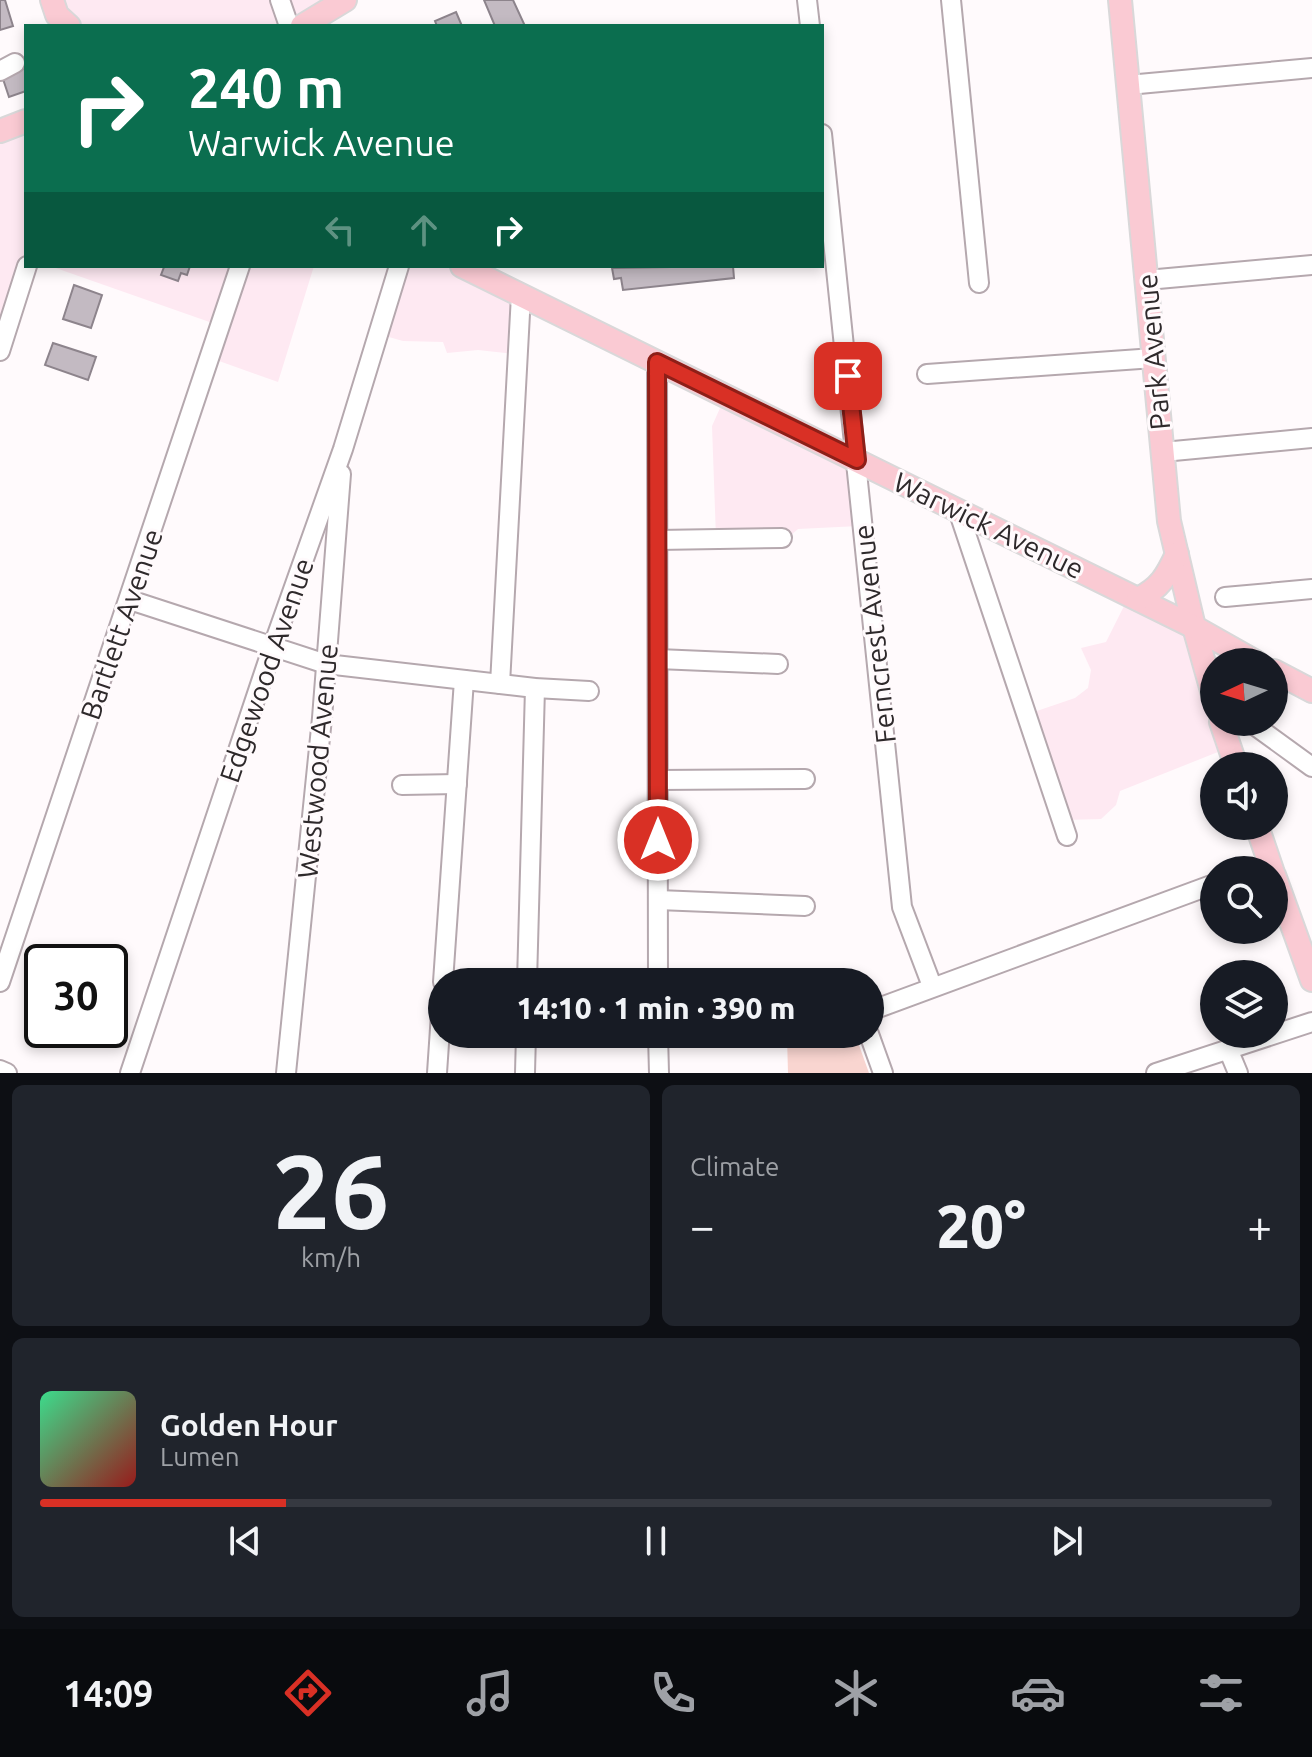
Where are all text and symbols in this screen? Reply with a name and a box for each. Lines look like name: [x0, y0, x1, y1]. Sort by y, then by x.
icon: right: [56, 56, 160, 160]
text: 240 m: [188, 56, 344, 119]
text: Warwick Avenue: [188, 122, 455, 163]
icon: left: [318, 208, 362, 252]
icon: ahead: [402, 208, 446, 252]
icon: right: [486, 208, 530, 252]
street label: Park Avenue: [1131, 273, 1175, 431]
pin: [814, 342, 882, 410]
icon: arrive: [826, 354, 870, 398]
street label: Warwick Avenue: [889, 466, 1089, 584]
street label: Ferncrest Avenue: [847, 523, 901, 745]
street label: Bartlett Avenue: [74, 525, 168, 723]
street label: Edgewood Avenue: [213, 554, 319, 786]
street label: Westwood Avenue: [291, 642, 343, 880]
north arrow: [1200, 648, 1288, 736]
map controls: [1200, 648, 1288, 1048]
button: sound: [1200, 752, 1288, 840]
position arrow: [616, 798, 700, 882]
button: search: [1200, 856, 1288, 944]
speed limit sign: 30: [24, 944, 128, 1048]
button: layers: [1200, 960, 1288, 1048]
text: 14:10 · 1 min · 390 m: [517, 991, 795, 1025]
text: 26: [272, 1132, 390, 1249]
text: Climate: [690, 1152, 779, 1181]
text: 20°: [936, 1192, 1026, 1259]
text: −: [690, 1201, 715, 1250]
text: +: [1247, 1201, 1272, 1250]
text: km/h: [301, 1243, 361, 1272]
text: Golden Hour: [160, 1408, 338, 1442]
text: Lumen: [160, 1442, 240, 1471]
icon: previous: [223, 1519, 267, 1563]
icon: pause: [634, 1519, 678, 1563]
icon: next: [1045, 1519, 1089, 1563]
icon: directions: [280, 1665, 336, 1721]
icon: music: [462, 1665, 518, 1721]
icon: phone: [645, 1665, 701, 1721]
icon: climate: [828, 1665, 884, 1721]
icon: car: [1010, 1665, 1066, 1721]
icon: filters: [1193, 1665, 1249, 1721]
text: 14:09: [63, 1673, 153, 1714]

